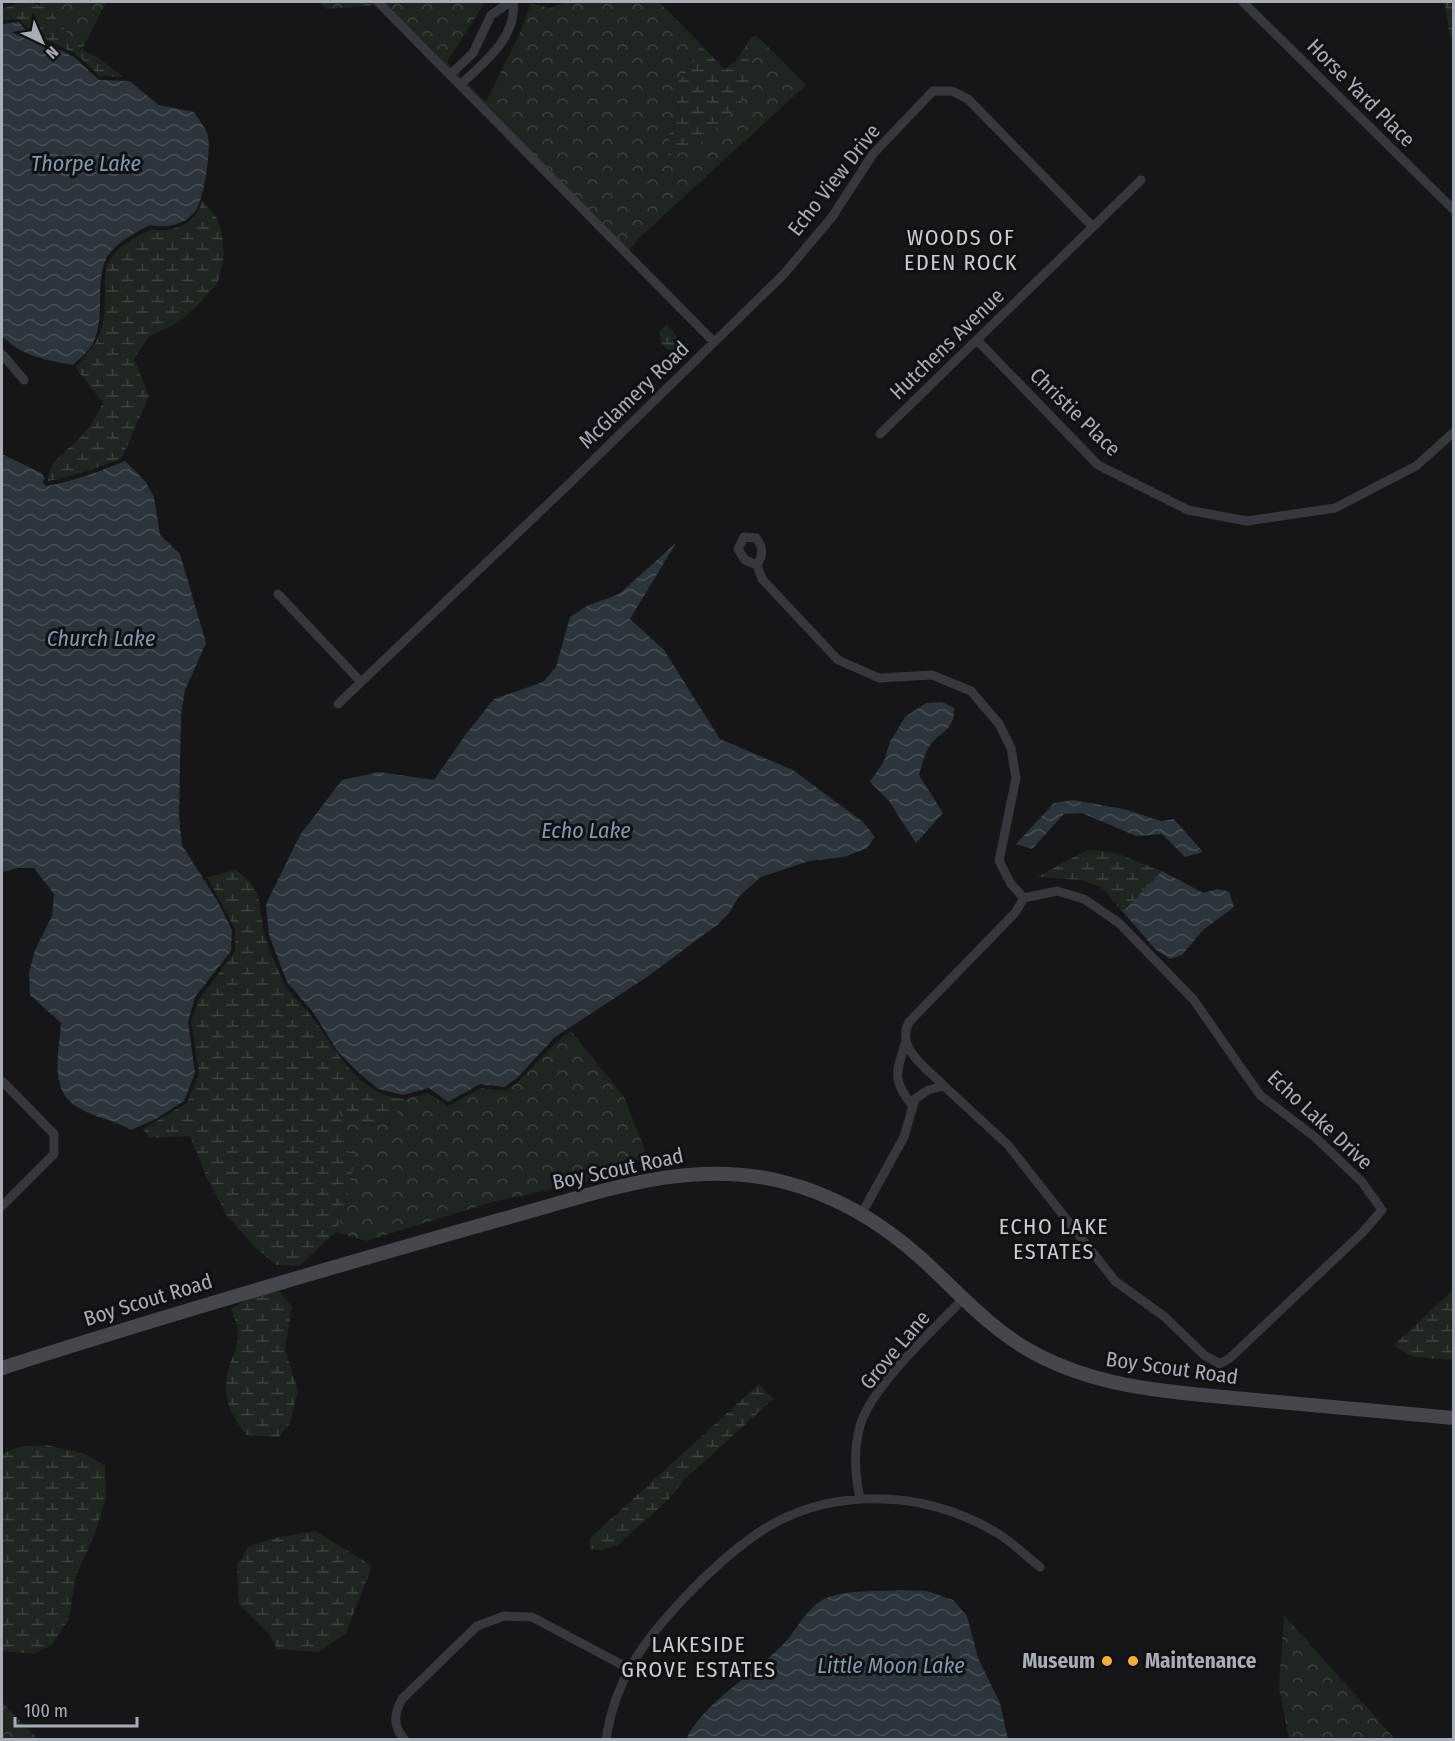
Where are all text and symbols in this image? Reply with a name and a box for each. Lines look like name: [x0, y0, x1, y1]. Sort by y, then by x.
north arrow: [12, 12, 72, 72]
street label: Horse Yard Place: [1301, 33, 1421, 153]
text: N: [42, 42, 62, 63]
street label: Echo View Drive: [782, 119, 886, 241]
water label: Thorpe Lake: [31, 150, 141, 177]
district label: WOODS OF EDEN ROCK: [904, 224, 1018, 276]
street label: Hutchens Avenue: [884, 283, 1010, 405]
street label: McGlamery Road: [573, 336, 695, 454]
street label: Christie Place: [1024, 362, 1126, 462]
water label: Church Lake: [47, 625, 155, 652]
water label: Echo Lake: [541, 817, 631, 844]
street label: Echo Lake Drive: [1262, 1065, 1378, 1175]
street label: Boy Scout Road: [550, 1142, 686, 1196]
district label: ECHO LAKE ESTATES: [999, 1213, 1109, 1265]
street label: Boy Scout Road: [81, 1268, 215, 1332]
street label: Grove Lane: [854, 1305, 936, 1395]
street label: Boy Scout Road: [1104, 1346, 1240, 1390]
district label: LAKESIDE GROVE ESTATES: [621, 1631, 777, 1683]
place label: Museum: [1022, 1648, 1095, 1674]
place label: Maintenance: [1145, 1648, 1257, 1674]
water label: Little Moon Lake: [817, 1652, 965, 1679]
marker: Museum: [1100, 1654, 1114, 1668]
marker: Maintenance: [1126, 1654, 1140, 1668]
scale bar: [15, 1690, 136, 1728]
text: 100 m: [24, 1700, 68, 1722]

